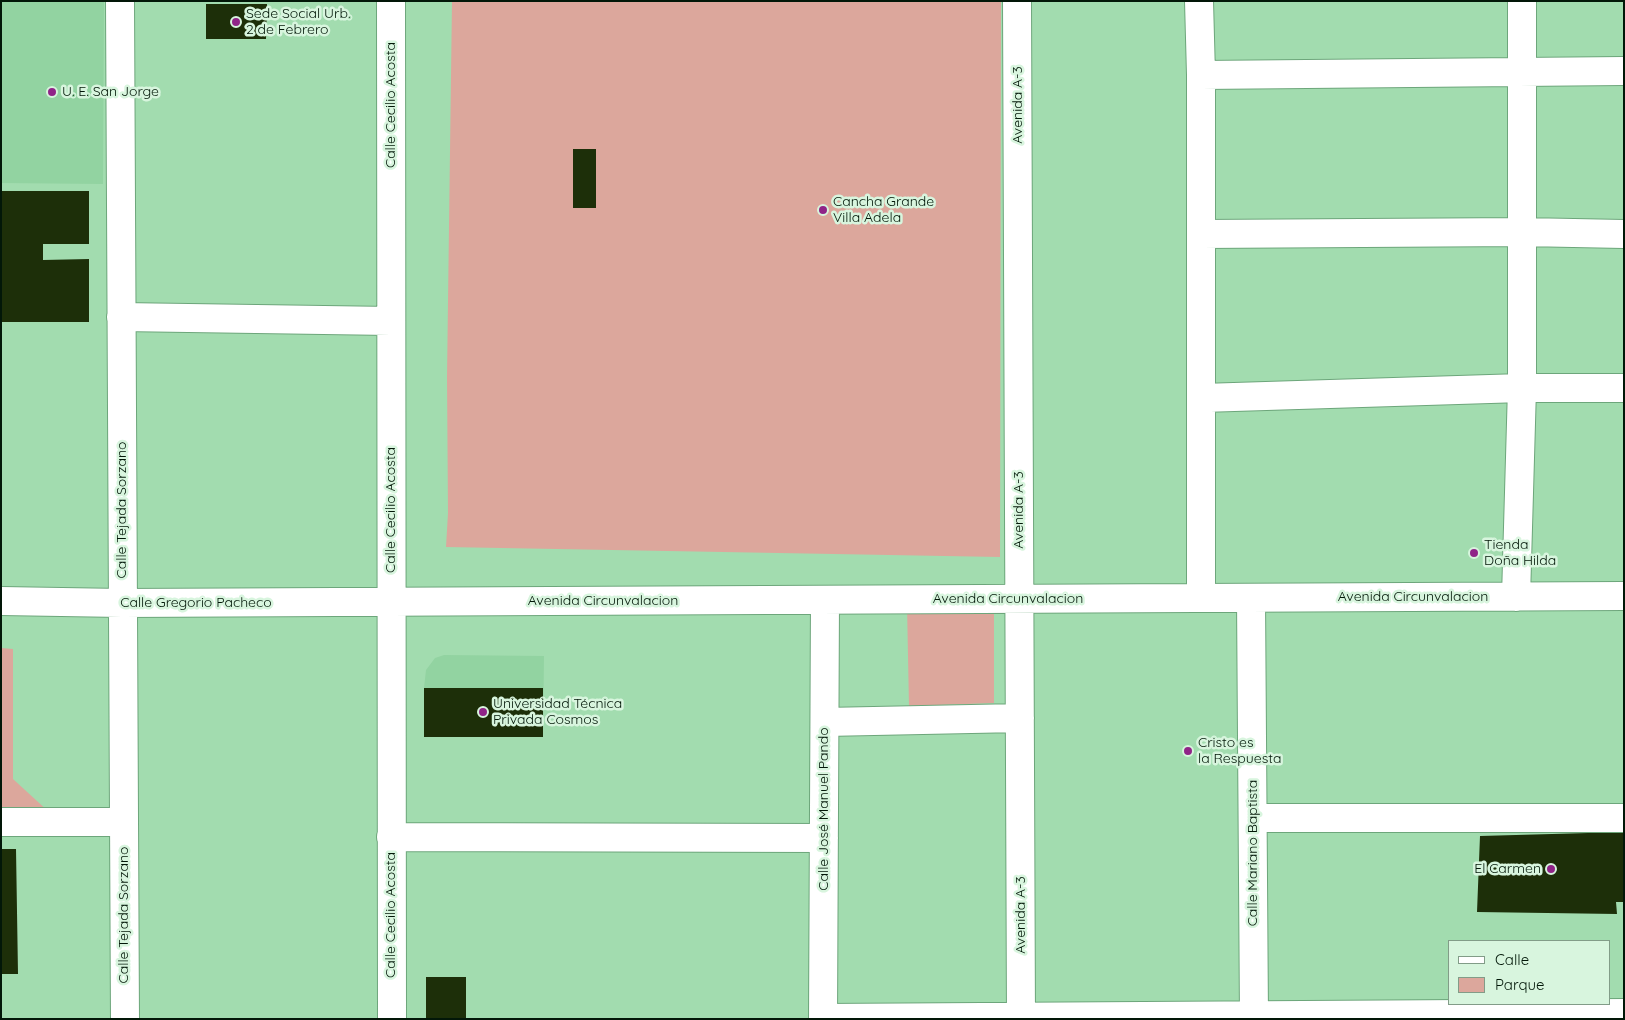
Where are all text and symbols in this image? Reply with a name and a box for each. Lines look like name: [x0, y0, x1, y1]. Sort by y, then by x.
place label: Sede Social Urb. 2 de Febrero: [246, 6, 350, 38]
marker: Sede Social Urb. 2 de Febrero: [230, 16, 242, 28]
street label: Calle Cecilio Acosta: [383, 42, 399, 168]
street label: Avenida A-3: [1010, 66, 1026, 144]
place label: U. E. San Jorge: [62, 84, 159, 100]
marker: U. E. San Jorge: [46, 86, 58, 98]
place label: Cancha Grande Villa Adela: [833, 194, 934, 226]
marker: Cancha Grande Villa Adela: [817, 204, 829, 216]
street label: Calle Tejada Sorzano: [114, 442, 130, 578]
street label: Calle Cecilio Acosta: [383, 447, 399, 573]
street label: Avenida A-3: [1011, 471, 1027, 549]
place label: Tienda Doña Hilda: [1484, 537, 1556, 570]
marker: Tienda Doña Hilda: [1468, 547, 1480, 559]
street label: Avenida Circunvalacion: [1338, 589, 1488, 605]
street label: Avenida Circunvalacion: [933, 591, 1083, 607]
street label: Avenida Circunvalacion: [528, 593, 678, 609]
street label: Calle Gregorio Pacheco: [120, 595, 272, 611]
place label: Universidad Técnica Privada Cosmos: [493, 696, 622, 729]
marker: Universidad Técnica Privada Cosmos: [477, 706, 489, 718]
street label: Calle José Manuel Pando: [816, 727, 832, 891]
place label: Cristo es la Respuesta: [1198, 735, 1281, 768]
marker: Cristo es la Respuesta: [1182, 745, 1194, 757]
street label: Calle Mariano Baptista: [1245, 780, 1261, 926]
street label: Calle Tejada Sorzano: [116, 847, 132, 983]
street label: Calle Cecilio Acosta: [383, 852, 399, 978]
place label: El Carmen: [1474, 861, 1541, 877]
marker: El Carmen: [1545, 863, 1557, 875]
street label: Avenida A-3: [1013, 876, 1029, 954]
legend: [1448, 940, 1610, 1005]
text: Calle: [1495, 950, 1529, 969]
text: Parque: [1495, 975, 1545, 994]

